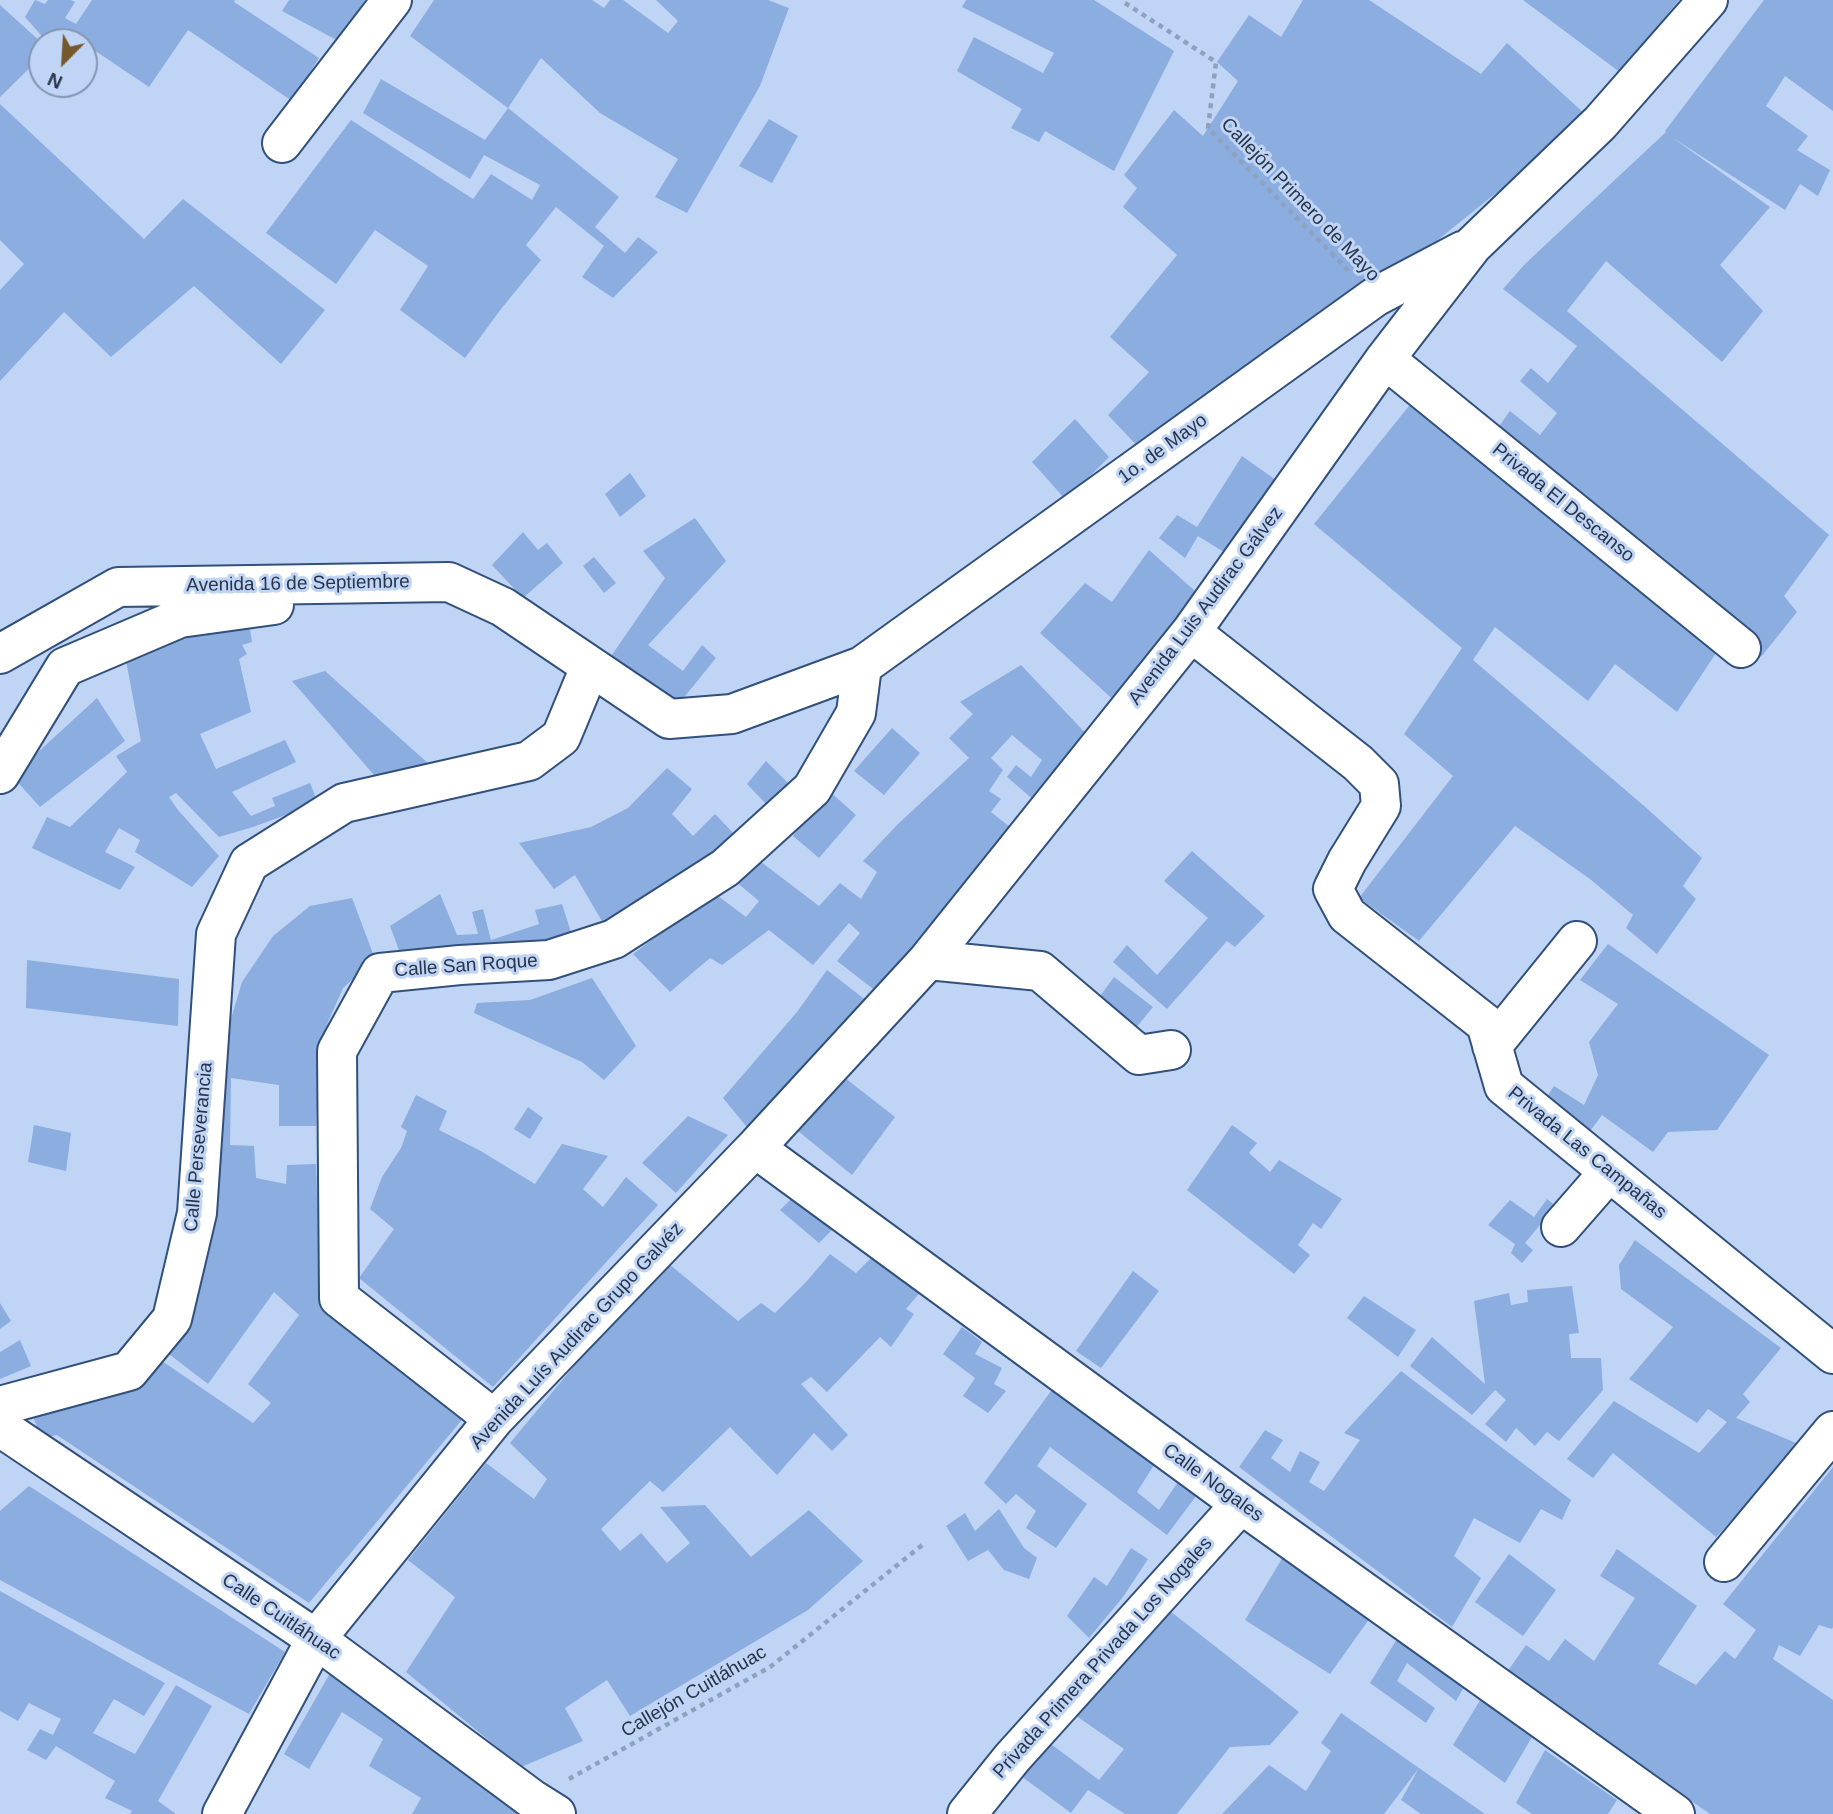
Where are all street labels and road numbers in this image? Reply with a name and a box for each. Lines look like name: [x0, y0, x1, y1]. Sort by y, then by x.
street label: Callejón Primero de Mayo: [1216, 113, 1384, 287]
street label: 1o. de Mayo: [1114, 409, 1212, 489]
street label: Privada El Descanso: [1487, 439, 1639, 567]
street label: Avenida Luis Audirac Gálvez: [1124, 502, 1288, 710]
street label: Avenida 16 de Septiembre: [186, 571, 410, 597]
street label: Calle San Roque: [394, 950, 538, 982]
street label: Calle Perseverancia: [180, 1061, 218, 1233]
street label: Privada Las Campañas: [1503, 1082, 1671, 1224]
street label: Avenida Luís Audirac Grupo Galvéz: [466, 1218, 688, 1454]
street label: Calle Nogales: [1158, 1439, 1268, 1527]
street label: Privada Primera Privada Los Nogales: [989, 1533, 1217, 1783]
street label: Calle Cuitláhuac: [217, 1569, 345, 1665]
street label: Callejón Cuitláhuac: [617, 1641, 771, 1743]

